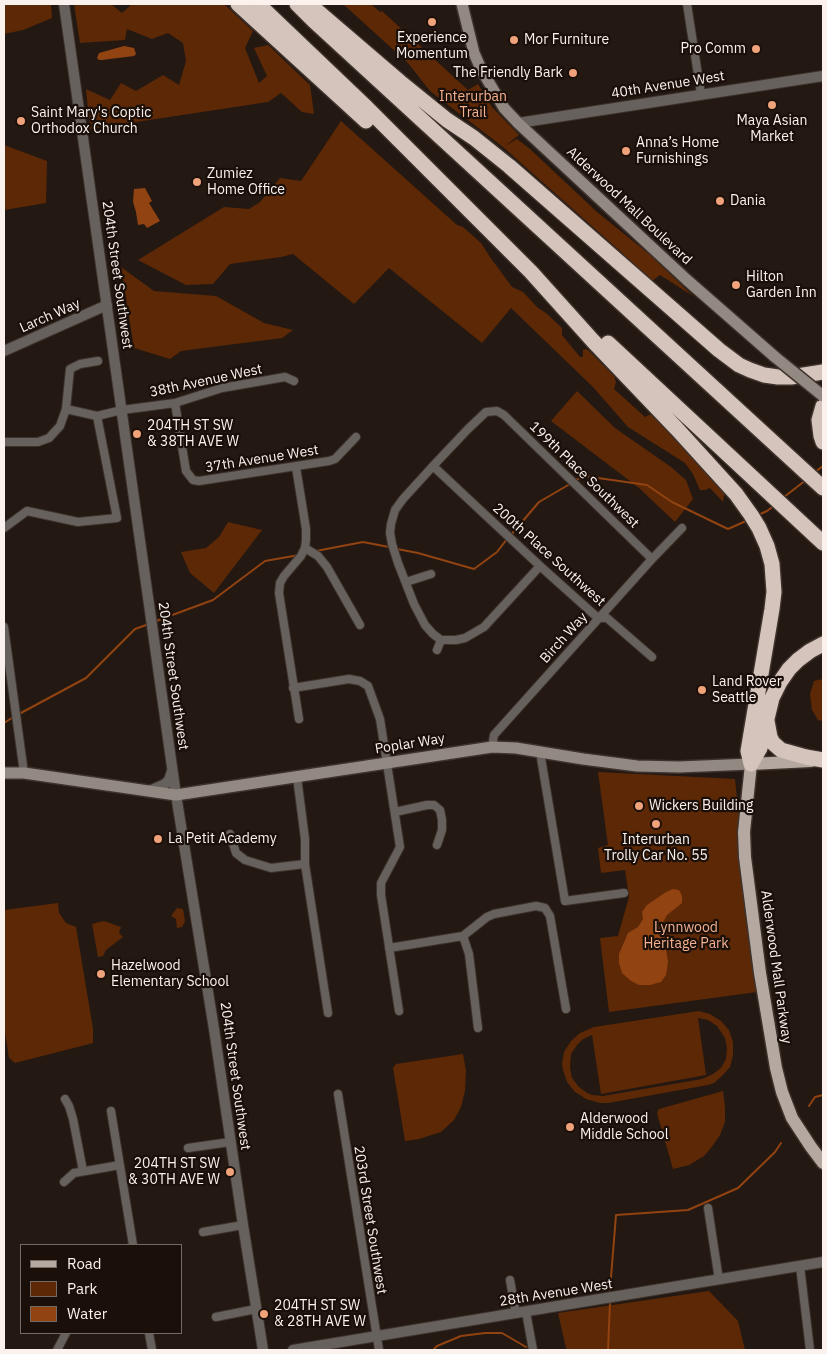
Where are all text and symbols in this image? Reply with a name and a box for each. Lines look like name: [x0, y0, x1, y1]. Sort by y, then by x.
marker: Experience Momentum: [426, 16, 438, 28]
place label: Experience Momentum: [396, 30, 468, 62]
place label: Mor Furniture: [524, 32, 609, 48]
marker: Mor Furniture: [508, 34, 520, 46]
place label: Pro Comm: [680, 41, 746, 57]
marker: Pro Comm: [750, 43, 762, 55]
place label: The Friendly Bark: [453, 65, 563, 81]
marker: The Friendly Bark: [567, 67, 579, 79]
street label: 40th Avenue West: [610, 68, 726, 102]
park label: Interurban Trail: [439, 89, 507, 121]
marker: Maya Asian Market: [766, 99, 778, 111]
place label: Saint Mary's Coptic Orthodox Church: [31, 105, 151, 138]
place label: Maya Asian Market: [736, 113, 808, 146]
marker: Saint Mary's Coptic Orthodox Church: [15, 115, 27, 127]
place label: Anna’s Home Furnishings: [636, 135, 719, 168]
street label: Alderwood Mall Boulevard: [563, 144, 695, 268]
marker: Anna’s Home Furnishings: [620, 145, 632, 157]
place label: Zumiez Home Office: [207, 166, 285, 198]
marker: Zumiez Home Office: [191, 176, 203, 188]
place label: Dania: [730, 193, 766, 209]
marker: Dania: [714, 195, 726, 207]
street label: 204th Street Southwest: [98, 200, 136, 350]
place label: Hilton Garden Inn: [746, 269, 817, 302]
marker: Hilton Garden Inn: [730, 279, 742, 291]
street label: Larch Way: [17, 295, 83, 337]
street label: 38th Avenue West: [148, 361, 264, 401]
place label: 204TH ST SW & 38TH AVE W: [147, 418, 239, 451]
street label: 199th Place Southwest: [526, 418, 642, 532]
marker: 204TH ST SW & 38TH AVE W: [131, 428, 143, 440]
street label: 37th Avenue West: [204, 442, 320, 476]
street label: 200th Place Southwest: [489, 500, 609, 610]
street label: 204th Street Southwest: [154, 601, 192, 751]
street label: Birch Way: [537, 609, 591, 667]
place label: Land Rover Seattle: [712, 674, 782, 706]
marker: Land Rover Seattle: [696, 684, 708, 696]
street label: Poplar Way: [374, 730, 446, 758]
place label: Wickers Building: [649, 798, 753, 814]
marker: Wickers Building: [633, 800, 645, 812]
marker: Interurban Trolly Car No. 55: [650, 818, 662, 830]
place label: La Petit Academy: [168, 831, 277, 847]
place label: Interurban Trolly Car No. 55: [604, 832, 708, 864]
marker: La Petit Academy: [152, 833, 164, 845]
street label: Alderwood Mall Parkway: [757, 889, 795, 1045]
park label: Lynnwood Heritage Park: [643, 920, 729, 952]
place label: Hazelwood Elementary School: [111, 958, 229, 990]
marker: Hazelwood Elementary School: [95, 968, 107, 980]
street label: 204th Street Southwest: [216, 1001, 254, 1151]
place label: Alderwood Middle School: [580, 1111, 669, 1144]
marker: Alderwood Middle School: [564, 1121, 576, 1133]
street label: 203rd Street Southwest: [350, 1145, 390, 1295]
place label: 204TH ST SW & 30TH AVE W: [128, 1156, 220, 1188]
marker: 204TH ST SW & 30TH AVE W: [224, 1166, 236, 1178]
legend: [20, 1244, 182, 1334]
text: Road: [67, 1254, 102, 1273]
street label: 28th Avenue West: [498, 1276, 614, 1310]
text: Park: [67, 1279, 97, 1298]
place label: 204TH ST SW & 28TH AVE W: [274, 1298, 366, 1330]
text: Water: [67, 1304, 107, 1323]
marker: 204TH ST SW & 28TH AVE W: [258, 1308, 270, 1320]

